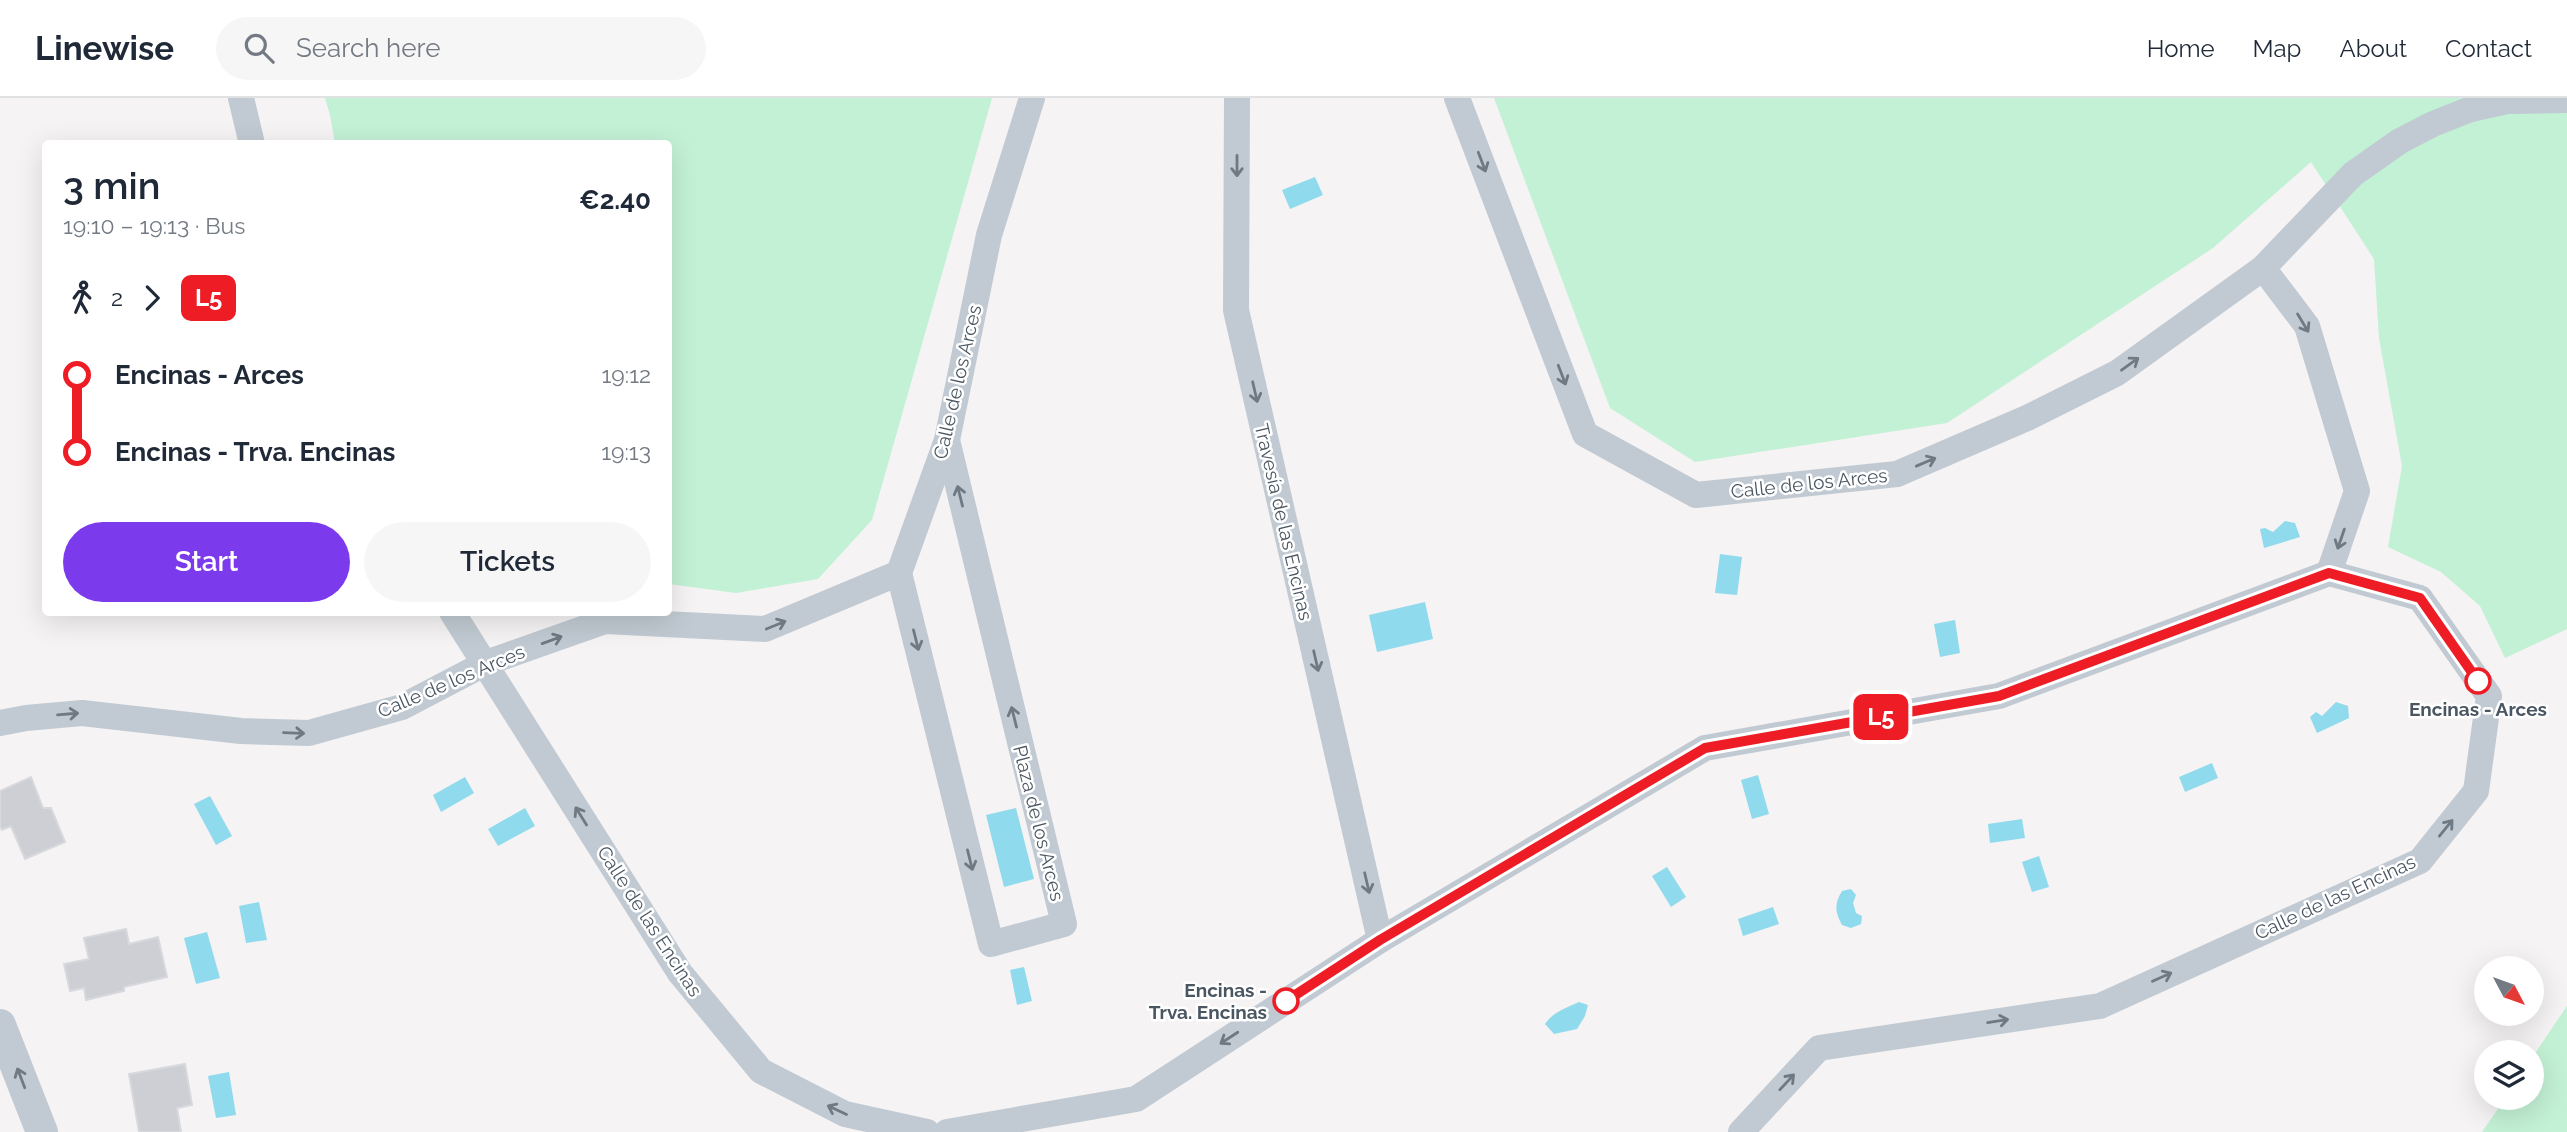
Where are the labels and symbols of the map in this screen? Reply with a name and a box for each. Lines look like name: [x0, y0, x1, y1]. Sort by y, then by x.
one-way arrow: [1476, 150, 1489, 172]
one-way arrow: [1230, 154, 1243, 177]
street label: Calle de los Arces: [929, 303, 985, 461]
one-way arrow: [2296, 313, 2310, 333]
one-way arrow: [2120, 356, 2139, 371]
one-way arrow: [1557, 363, 1570, 385]
one-way arrow: [1248, 380, 1262, 403]
street label: Travesía de las Encinas: [1251, 422, 1317, 622]
one-way arrow: [1914, 455, 1936, 468]
street label: Calle de los Arces: [1730, 464, 1888, 502]
one-way arrow: [953, 485, 967, 508]
one-way arrow: [2334, 528, 2347, 550]
one-way arrow: [764, 617, 786, 630]
one-way arrow: [910, 628, 923, 651]
one-way arrow: [541, 633, 563, 645]
street label: Calle de los Arces: [374, 640, 528, 722]
one-way arrow: [1310, 649, 1323, 672]
marker: Encinas - Arces: [2465, 668, 2491, 694]
line badge: L5: [1850, 694, 1912, 740]
place label: Encinas - Arces: [2409, 698, 2547, 720]
one-way arrow: [1007, 706, 1020, 729]
one-way arrow: [56, 707, 78, 720]
one-way arrow: [282, 726, 305, 739]
street label: Plaza de los Arces: [1009, 743, 1069, 903]
one-way arrow: [574, 806, 588, 826]
one-way arrow: [2439, 819, 2454, 837]
street label: Calle de las Encinas: [593, 842, 707, 1000]
one-way arrow: [964, 849, 977, 871]
street label: Calle de las Encinas: [2251, 850, 2419, 944]
one-way arrow: [1361, 871, 1374, 894]
north arrow: [2474, 956, 2544, 1026]
one-way arrow: [2151, 970, 2172, 983]
place label: Encinas - Trva. Encinas: [1149, 979, 1267, 1023]
marker: Encinas - Trva. Encinas: [1273, 988, 1299, 1014]
one-way arrow: [1986, 1014, 2009, 1027]
one-way arrow: [1219, 1032, 1239, 1046]
one-way arrow: [14, 1068, 27, 1090]
one-way arrow: [1779, 1074, 1796, 1091]
one-way arrow: [827, 1103, 848, 1116]

